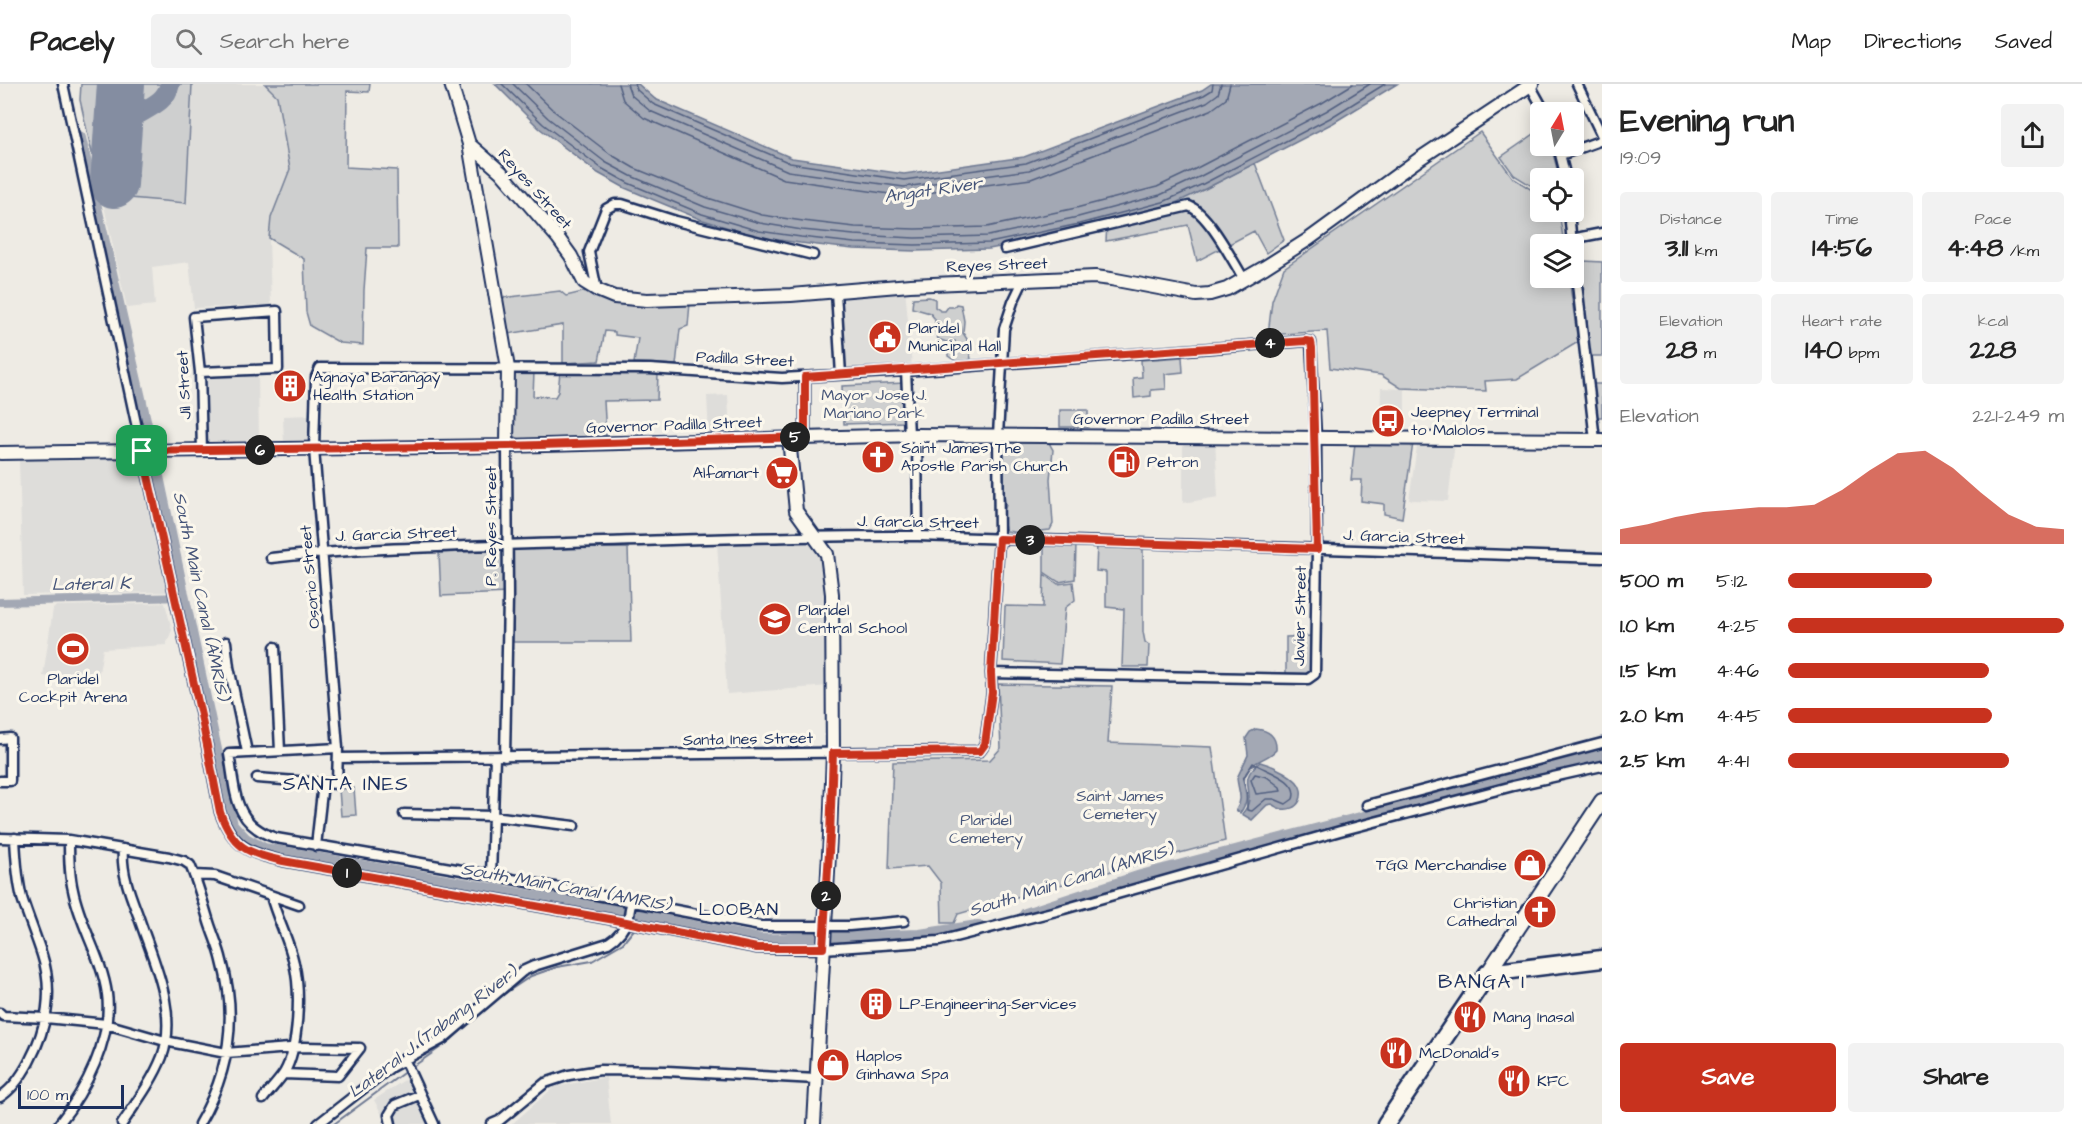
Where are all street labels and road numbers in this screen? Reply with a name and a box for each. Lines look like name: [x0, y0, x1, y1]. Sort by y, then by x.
street label: Reyes Street: [492, 144, 577, 235]
street label: Reyes Street: [946, 252, 1049, 279]
street label: Padilla Street: [696, 345, 795, 373]
street label: Jil Street: [171, 349, 197, 420]
street label: Governor Padilla Street: [1073, 408, 1250, 430]
street label: Governor Padilla Street: [586, 411, 763, 439]
street label: P. Reyes Street: [480, 465, 503, 586]
street label: J. Garcia Street: [857, 510, 980, 534]
street label: J. Garcia Street: [335, 521, 458, 547]
street label: Osorio Street: [294, 524, 325, 630]
street label: J. Garcia Street: [1343, 524, 1466, 550]
street label: Javier Street: [1288, 565, 1312, 666]
street label: Santa Ines Street: [683, 727, 814, 751]

